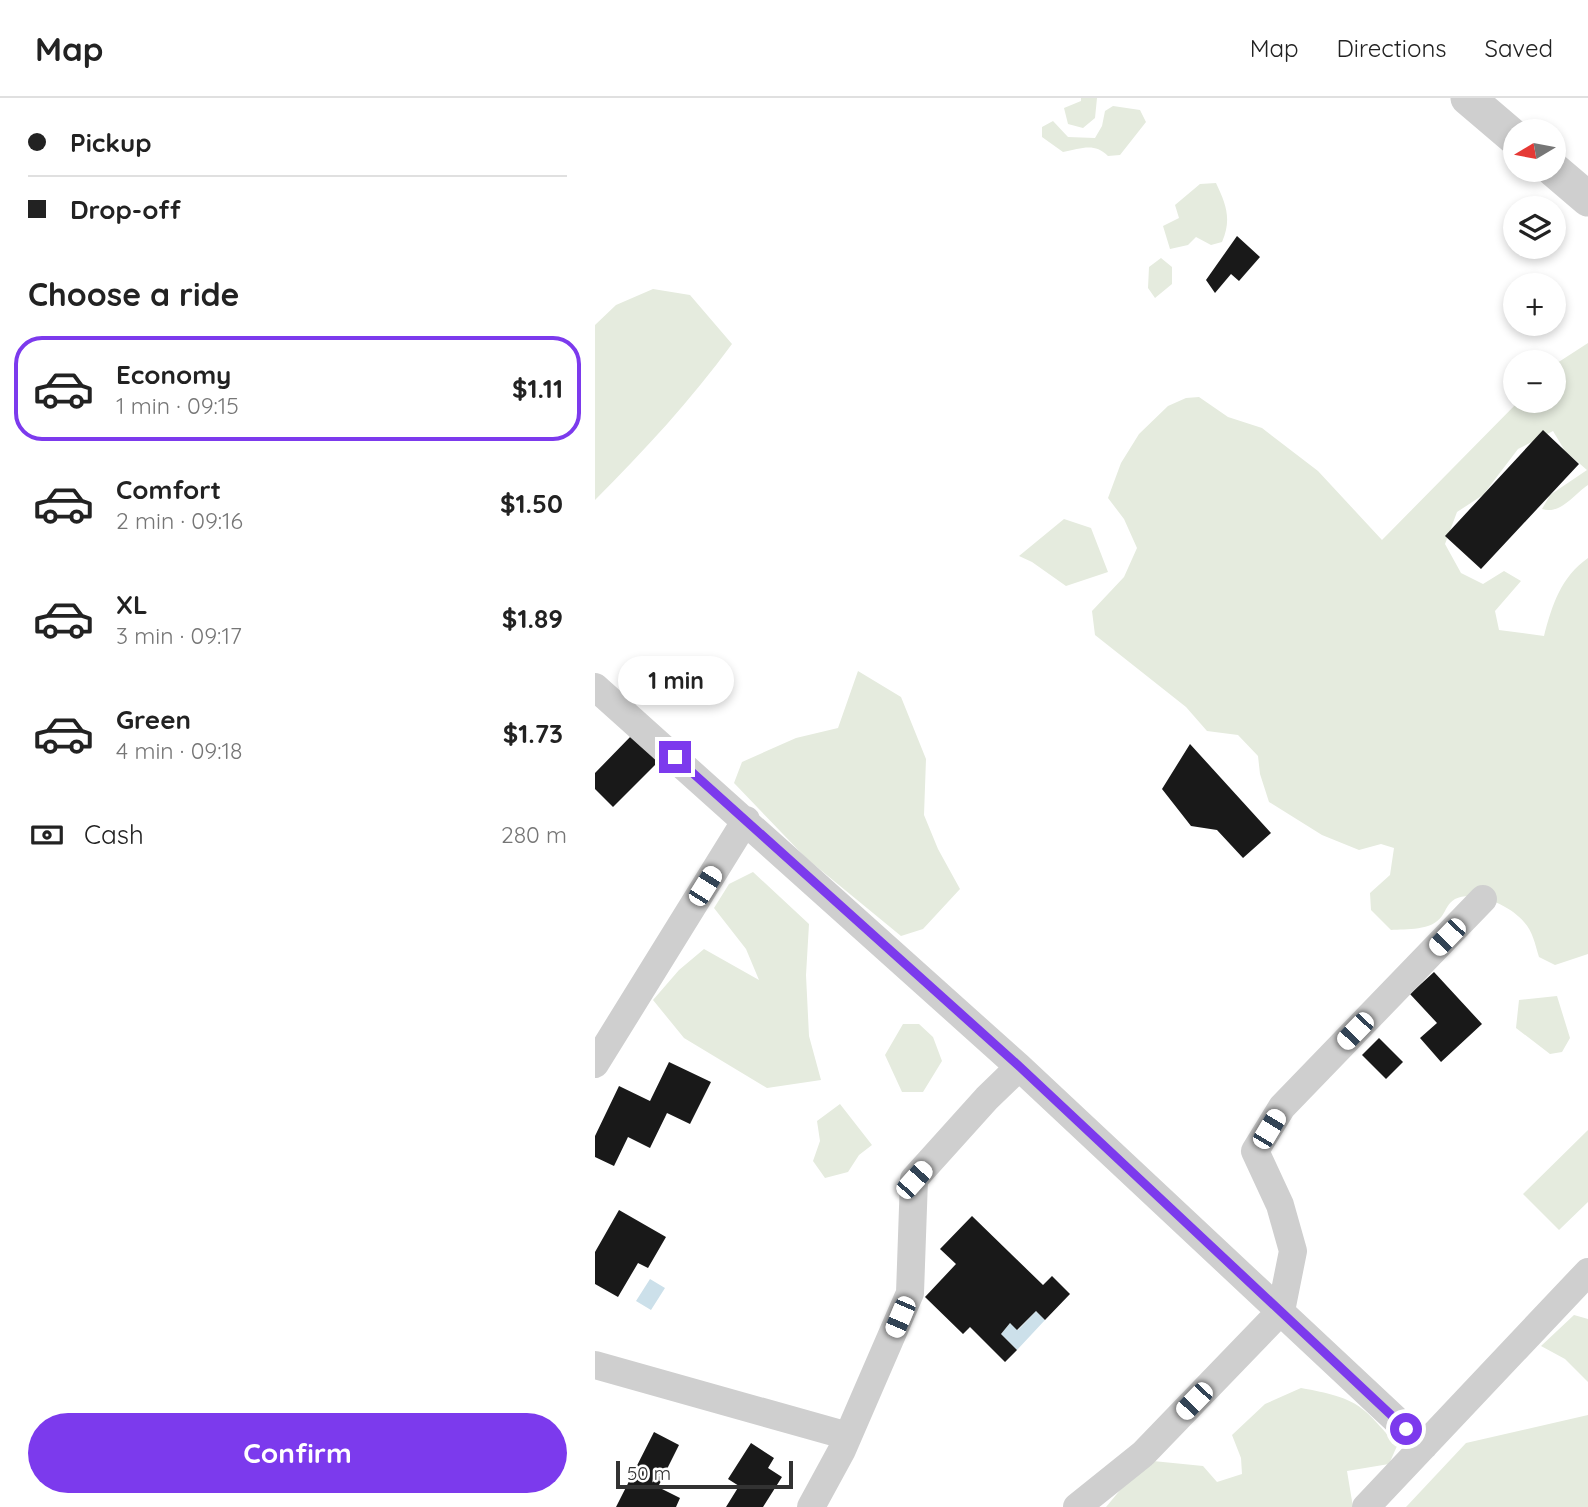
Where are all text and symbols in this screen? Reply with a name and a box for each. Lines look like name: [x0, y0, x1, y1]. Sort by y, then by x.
text: Map: [35, 28, 103, 69]
text: Map: [1250, 33, 1299, 63]
text: Directions: [1337, 33, 1447, 63]
text: Saved: [1485, 33, 1553, 63]
north arrow: [1503, 119, 1566, 182]
map controls: [1503, 119, 1566, 413]
text: Pickup: [70, 126, 152, 159]
text: Drop-off: [70, 193, 181, 226]
button: layers: [1503, 196, 1566, 259]
button: +: [1503, 273, 1566, 336]
text: Choose a ride: [28, 274, 240, 314]
button: −: [1503, 350, 1566, 413]
icon: car: [32, 357, 95, 420]
text: Economy: [116, 358, 231, 391]
text: $1.11: [512, 372, 563, 405]
text: 1 min · 09:15: [116, 391, 239, 420]
icon: car: [32, 472, 95, 535]
text: Comfort: [116, 473, 221, 506]
text: $1.50: [500, 487, 563, 520]
text: 2 min · 09:16: [116, 506, 243, 535]
icon: car: [32, 587, 95, 650]
text: XL: [116, 588, 148, 621]
text: $1.89: [502, 602, 563, 635]
text: 3 min · 09:17: [116, 621, 242, 650]
callout: 1 min: [617, 656, 733, 704]
text: 1 min: [648, 666, 704, 695]
icon: car: [32, 702, 95, 765]
text: Green: [116, 703, 191, 736]
text: $1.73: [503, 717, 563, 750]
text: 4 min · 09:18: [116, 736, 242, 765]
route end: [659, 741, 691, 773]
icon: cash: [28, 816, 66, 854]
text: Cash: [84, 818, 144, 851]
text: 280 m: [501, 820, 567, 849]
car: [685, 863, 726, 909]
car: [1425, 915, 1470, 959]
car: [1333, 1009, 1378, 1053]
car: [1250, 1106, 1289, 1152]
car: [893, 1157, 936, 1203]
car: [883, 1294, 918, 1340]
car: [1172, 1379, 1217, 1423]
button: Confirm: [28, 1413, 567, 1493]
route start: [1390, 1413, 1422, 1445]
scale bar: [616, 1458, 793, 1490]
text: 50 m: [627, 1461, 671, 1485]

